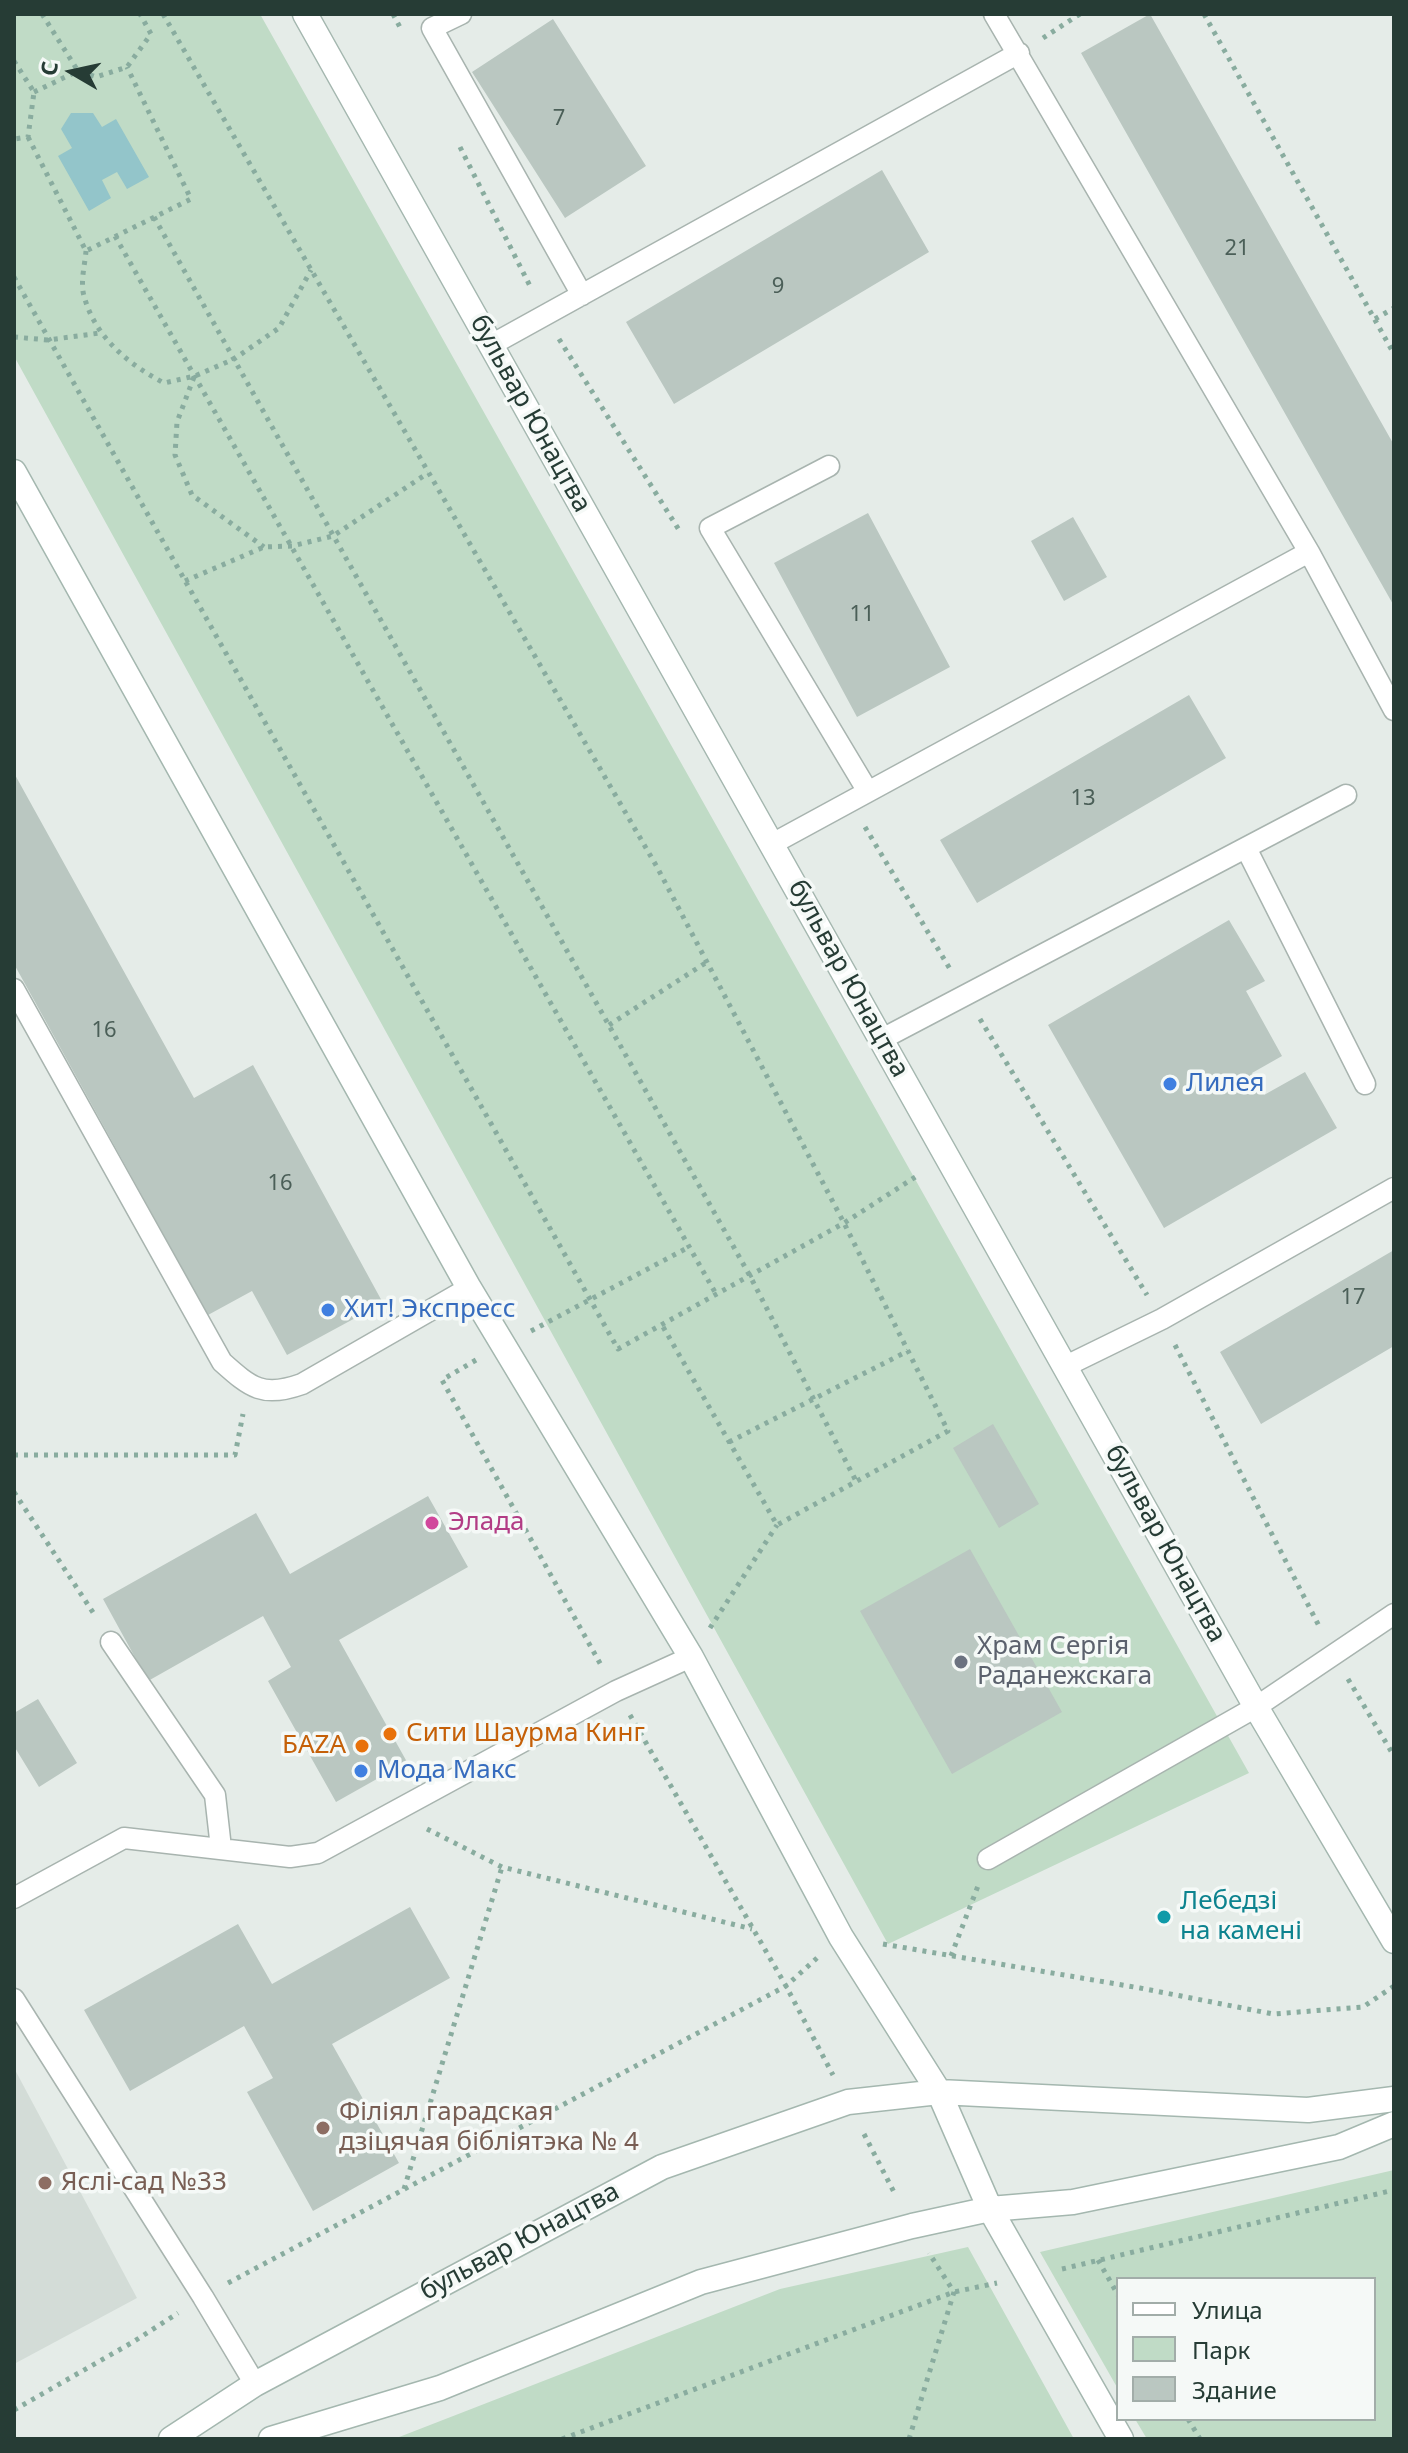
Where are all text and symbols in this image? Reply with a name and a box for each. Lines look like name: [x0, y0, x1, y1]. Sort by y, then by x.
north arrow: [32, 32, 112, 112]
text: С: [32, 59, 64, 78]
house number: 7: [553, 106, 565, 132]
house number: 21: [1224, 236, 1250, 262]
house number: 9: [772, 274, 784, 300]
street label: бульвар Юнацтва: [463, 310, 597, 518]
house number: 11: [849, 602, 875, 628]
house number: 13: [1070, 786, 1096, 812]
street label: бульвар Юнацтва: [781, 875, 915, 1083]
house number: 16: [91, 1018, 117, 1044]
place label: Лилея: [1186, 1068, 1265, 1100]
marker: Лилея: [1161, 1075, 1179, 1093]
house number: 16: [267, 1171, 293, 1197]
house number: 17: [1340, 1285, 1366, 1311]
place label: Хит! Экспресс: [344, 1294, 515, 1326]
marker: Хит! Экспресс: [319, 1301, 337, 1319]
street label: бульвар Юнацтва: [1098, 1440, 1232, 1648]
place label: Элада: [448, 1507, 525, 1539]
marker: Элада: [423, 1514, 441, 1532]
place label: Храм Сергія Раданежскага: [977, 1631, 1152, 1692]
marker: Храм Сергія Раданежскага: [952, 1653, 970, 1671]
place label: Сити Шаурма Кинг: [406, 1718, 645, 1750]
marker: Сити Шаурма Кинг: [381, 1725, 399, 1743]
place label: БАZA: [282, 1730, 346, 1762]
marker: БАZA: [353, 1737, 371, 1755]
place label: Мода Макс: [377, 1755, 517, 1787]
marker: Мода Макс: [352, 1762, 370, 1780]
place label: Лебедзі на камені: [1180, 1886, 1302, 1948]
marker: Лебедзі на камені: [1155, 1908, 1173, 1926]
place label: Філіял гарадская дзіцячая бібліятэка № 4: [339, 2097, 639, 2158]
marker: Філіял гарадская дзіцячая бібліятэка № 4: [314, 2119, 332, 2137]
place label: Яслі-сад №33: [61, 2167, 227, 2199]
marker: Яслі-сад №33: [36, 2174, 54, 2192]
street label: бульвар Юнацтва: [415, 2176, 625, 2308]
legend: [1116, 2277, 1376, 2421]
text: Улица: [1192, 2293, 1263, 2326]
text: Парк: [1192, 2333, 1250, 2366]
text: Здание: [1192, 2373, 1277, 2406]

